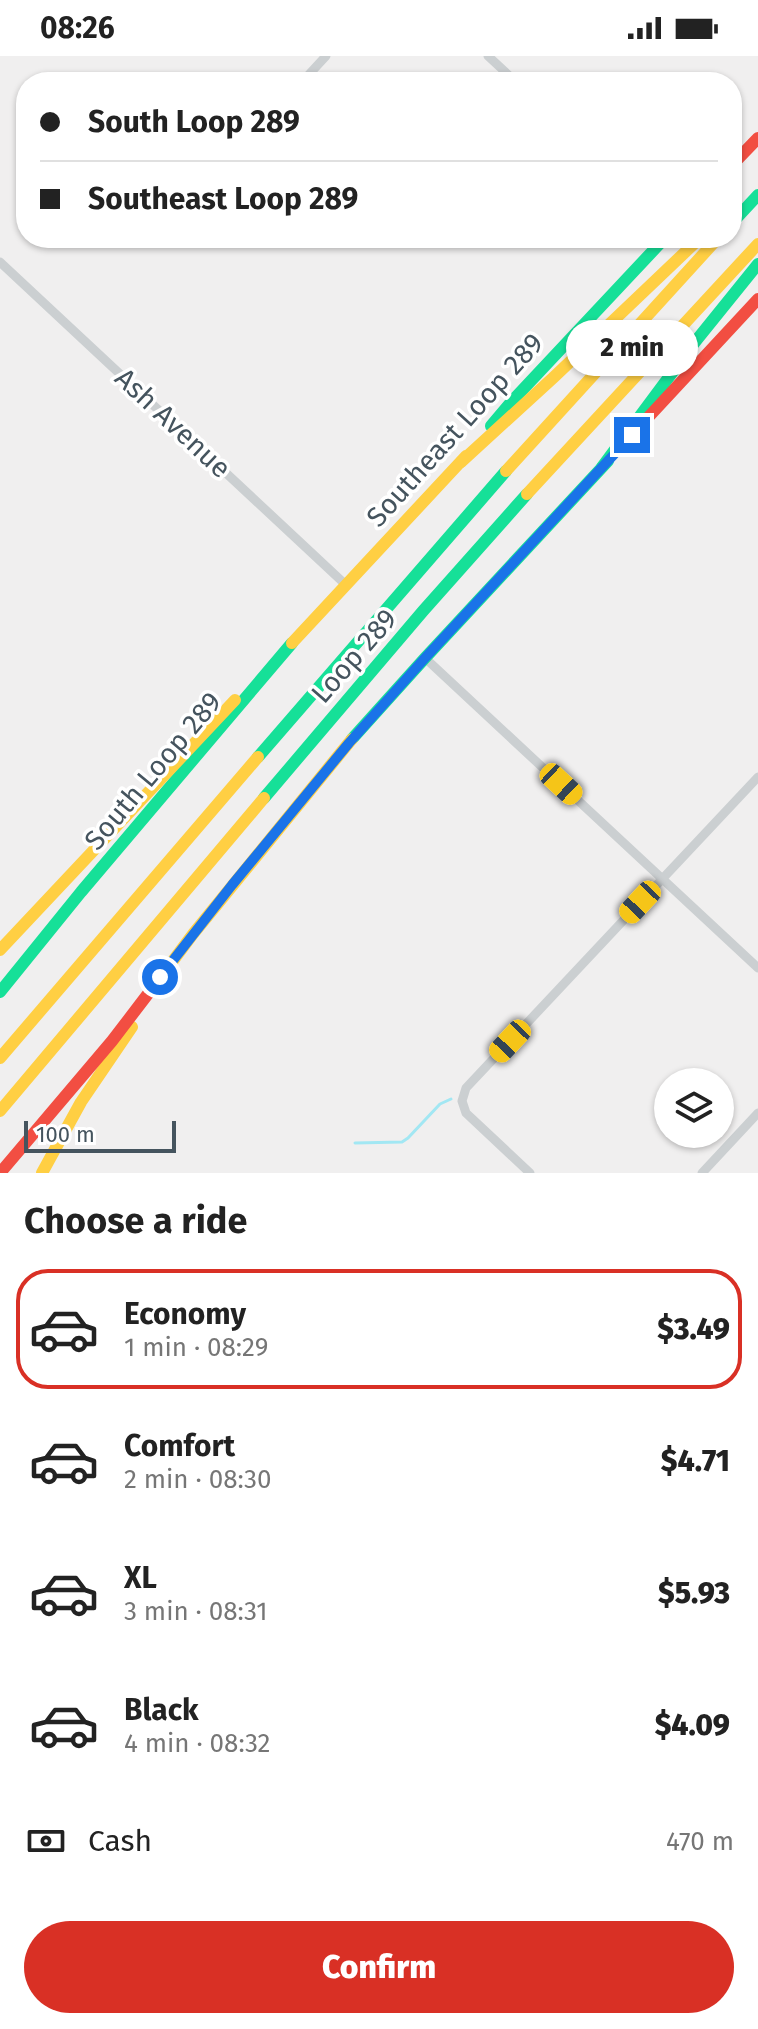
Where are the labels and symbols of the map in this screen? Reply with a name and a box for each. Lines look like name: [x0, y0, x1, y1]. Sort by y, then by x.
callout: 2 min: [566, 319, 698, 375]
street label: Southeast Loop 289: [360, 327, 550, 533]
street label: Ash Avenue: [108, 361, 238, 485]
route end: [614, 417, 650, 453]
street label: Loop 289: [304, 602, 404, 710]
street label: South Loop 289: [78, 686, 228, 856]
car: [535, 759, 587, 809]
car: [615, 876, 665, 928]
route start: [142, 959, 178, 995]
car: [485, 1015, 535, 1067]
scale bar: [24, 1117, 176, 1153]

